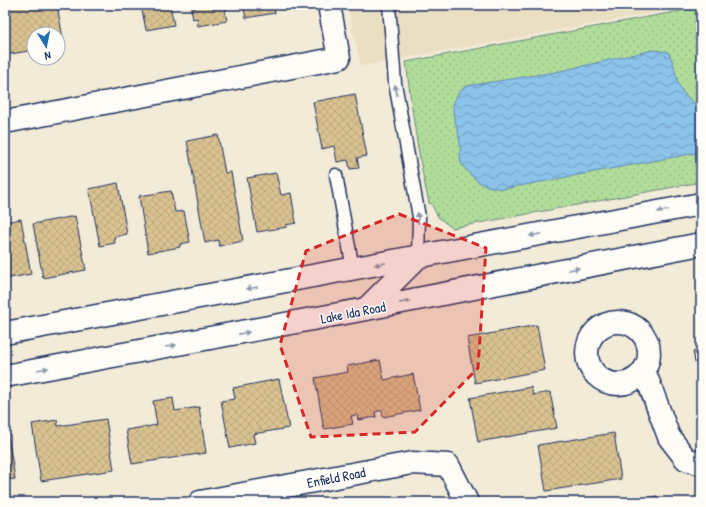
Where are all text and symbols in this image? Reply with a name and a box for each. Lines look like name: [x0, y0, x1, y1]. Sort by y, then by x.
north arrow: [26, 26, 66, 66]
text: N: [43, 48, 52, 63]
one-way arrow: [393, 84, 399, 96]
one-way arrow: [657, 209, 669, 215]
one-way arrow: [415, 211, 421, 224]
one-way arrow: [529, 232, 541, 238]
one-way arrow: [373, 261, 386, 267]
one-way arrow: [567, 266, 580, 272]
one-way arrow: [246, 285, 258, 291]
street label: Lake Ida Road: [319, 296, 388, 328]
one-way arrow: [399, 299, 411, 305]
one-way arrow: [238, 329, 250, 335]
one-way arrow: [165, 343, 177, 349]
one-way arrow: [37, 366, 50, 372]
street label: Enfield Road: [305, 462, 367, 492]

